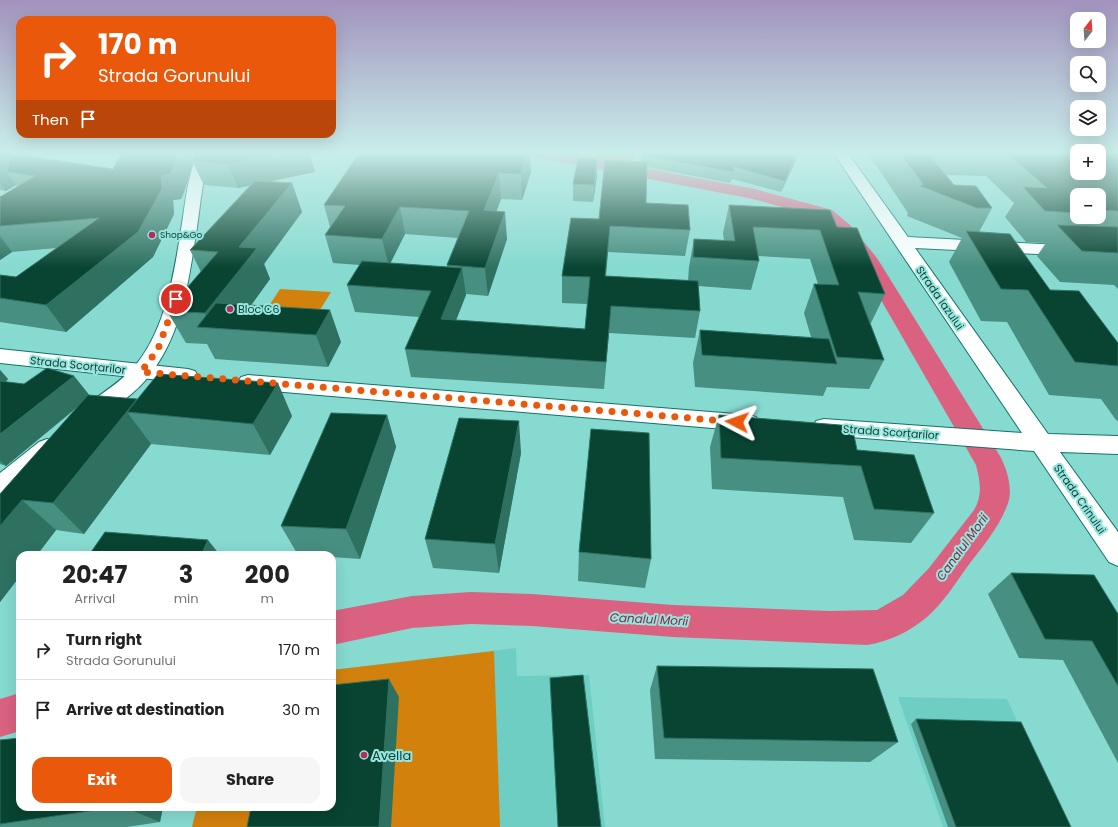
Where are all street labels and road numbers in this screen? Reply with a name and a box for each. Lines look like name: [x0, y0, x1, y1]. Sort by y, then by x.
street label: Strada Iazului: [912, 263, 968, 333]
street label: Strada Scorțarilor: [29, 352, 127, 378]
street label: Strada Scorțarilor: [842, 421, 940, 443]
street label: Strada Crinului: [1050, 461, 1110, 537]

